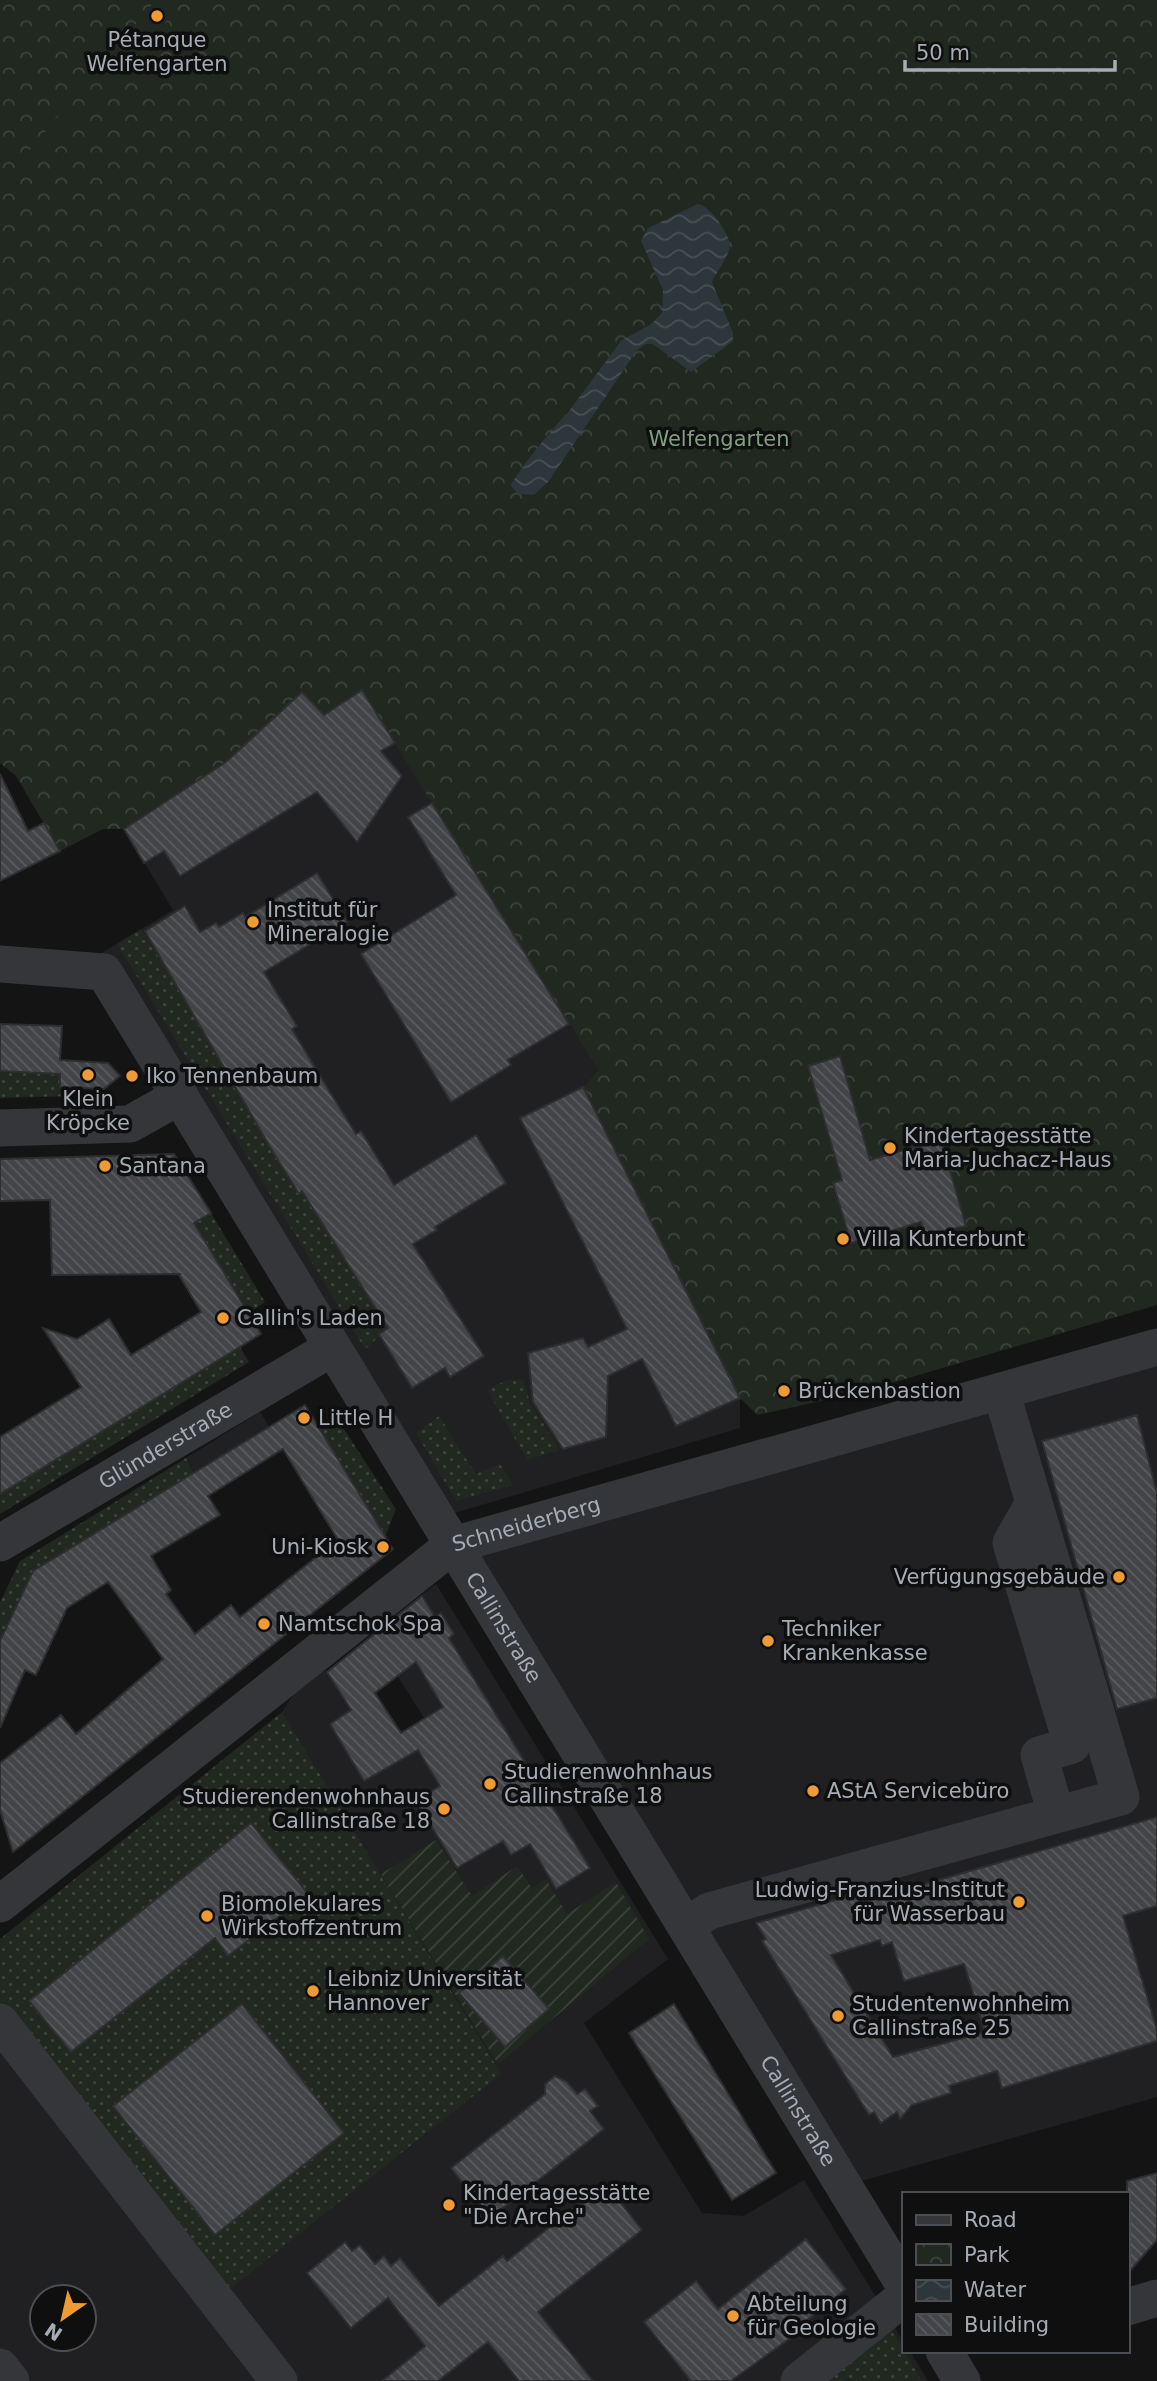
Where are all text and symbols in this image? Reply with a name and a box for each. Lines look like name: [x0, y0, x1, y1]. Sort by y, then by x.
marker: Pétanque Welfengarten: [149, 8, 165, 24]
place label: Pétanque Welfengarten: [86, 28, 228, 76]
scale bar: [905, 28, 1115, 72]
text: 50 m: [916, 41, 970, 65]
park label: Welfengarten: [648, 427, 790, 451]
place label: Institut für Mineralogie: [267, 898, 389, 946]
marker: Institut für Mineralogie: [245, 914, 261, 930]
place label: Iko Tennenbaum: [146, 1064, 318, 1088]
marker: Klein Kröpcke: [80, 1067, 96, 1083]
marker: Iko Tennenbaum: [124, 1068, 140, 1084]
place label: Klein Kröpcke: [46, 1087, 130, 1135]
place label: Kindertagesstätte Maria-Juchacz-Haus: [904, 1124, 1111, 1172]
marker: Kindertagesstätte Maria-Juchacz-Haus: [882, 1140, 898, 1156]
place label: Santana: [119, 1154, 206, 1178]
marker: Santana: [97, 1158, 113, 1174]
place label: Villa Kunterbunt: [857, 1227, 1025, 1251]
marker: Villa Kunterbunt: [835, 1231, 851, 1247]
place label: Callin's Laden: [237, 1306, 383, 1330]
marker: Callin's Laden: [215, 1310, 231, 1326]
place label: Brückenbastion: [798, 1379, 961, 1403]
marker: Brückenbastion: [776, 1383, 792, 1399]
street label: Glünderstraße: [95, 1397, 237, 1494]
place label: Little H: [318, 1406, 393, 1430]
marker: Little H: [296, 1410, 312, 1426]
street label: Schneiderberg: [449, 1492, 603, 1557]
place label: Uni-Kiosk: [271, 1535, 370, 1559]
marker: Uni-Kiosk: [375, 1539, 391, 1555]
place label: Verfügungsgebäude: [894, 1565, 1105, 1589]
street label: Callinstraße: [461, 1568, 546, 1687]
marker: Verfügungsgebäude: [1111, 1569, 1127, 1585]
place label: Namtschok Spa: [278, 1612, 442, 1636]
marker: Namtschok Spa: [256, 1616, 272, 1632]
place label: Techniker Krankenkasse: [781, 1617, 928, 1665]
marker: Techniker Krankenkasse: [760, 1633, 776, 1649]
place label: Studierenwohnhaus Callinstraße 18: [504, 1760, 712, 1808]
marker: Studierenwohnhaus Callinstraße 18: [482, 1776, 498, 1792]
place label: AStA Servicebüro: [827, 1779, 1009, 1803]
marker: AStA Servicebüro: [805, 1783, 821, 1799]
place label: Studierendenwohnhaus Callinstraße 18: [182, 1785, 430, 1833]
marker: Studierendenwohnhaus Callinstraße 18: [436, 1801, 452, 1817]
place label: Ludwig-Franzius-Institut für Wasserbau: [755, 1878, 1005, 1926]
place label: Biomolekulares Wirkstoffzentrum: [221, 1892, 402, 1940]
marker: Ludwig-Franzius-Institut für Wasserbau: [1011, 1894, 1027, 1910]
marker: Biomolekulares Wirkstoffzentrum: [199, 1908, 215, 1924]
place label: Leibniz Universität Hannover: [327, 1967, 522, 2015]
marker: Leibniz Universität Hannover: [305, 1983, 321, 1999]
place label: Studentenwohnheim Callinstraße 25: [852, 1992, 1070, 2040]
marker: Studentenwohnheim Callinstraße 25: [830, 2008, 846, 2024]
street label: Callinstraße: [755, 2051, 841, 2171]
place label: Kindertagesstätte "Die Arche": [463, 2181, 651, 2229]
legend: [902, 2192, 1129, 2353]
marker: Kindertagesstätte "Die Arche": [441, 2197, 457, 2213]
text: Road: [964, 2208, 1017, 2232]
text: Park: [964, 2243, 1010, 2267]
text: Water: [964, 2278, 1026, 2302]
north arrow: [28, 2283, 98, 2353]
place label: Abteilung für Geologie: [747, 2292, 876, 2340]
marker: Abteilung für Geologie: [725, 2308, 741, 2324]
text: Building: [964, 2313, 1049, 2337]
text: N: [41, 2319, 66, 2346]

